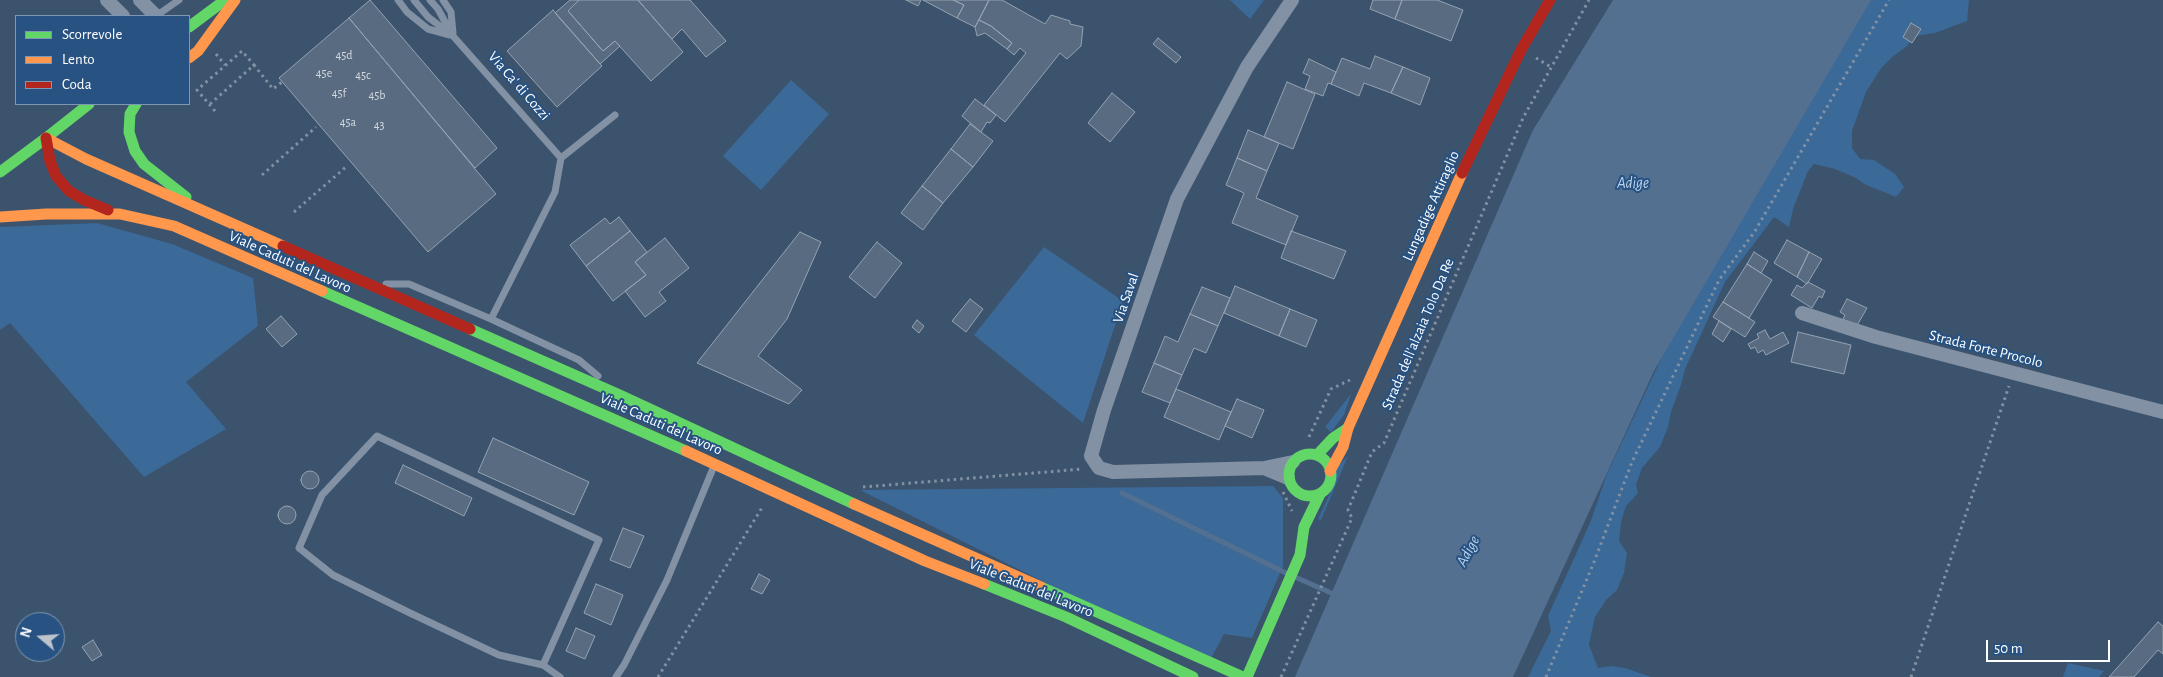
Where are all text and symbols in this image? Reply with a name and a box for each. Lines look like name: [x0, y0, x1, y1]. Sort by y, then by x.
legend: [15, 15, 190, 105]
text: Scorrevole: [62, 27, 122, 42]
house number: 45d: [335, 48, 353, 62]
street label: Via Ca' di Cozzi: [484, 48, 554, 124]
text: Lento: [62, 52, 95, 67]
house number: 45e: [316, 66, 332, 80]
house number: 45c: [355, 68, 371, 82]
text: Coda: [62, 77, 92, 92]
house number: 45f: [332, 86, 346, 100]
house number: 45b: [369, 88, 385, 102]
house number: 45a: [340, 115, 356, 129]
house number: 43: [374, 118, 384, 132]
street label: Lungadige Attiraglio: [1399, 148, 1463, 264]
water label: Adige: [1617, 173, 1649, 193]
street label: Viale Caduti del Lavoro: [226, 227, 354, 297]
street label: Strada dell'alzaia Tolo Da Re: [1378, 256, 1458, 412]
street label: Via Saval: [1109, 271, 1143, 325]
street label: Strada Forte Procolo: [1927, 326, 2045, 372]
street label: Viale Caduti del Lavoro: [597, 389, 725, 459]
water label: Adige: [1452, 532, 1484, 570]
street label: Viale Caduti del Lavoro: [966, 555, 1096, 621]
north arrow: [15, 612, 65, 662]
text: N: [19, 626, 35, 639]
scale bar: [1988, 630, 2112, 662]
text: 50 m: [1994, 641, 2023, 656]

